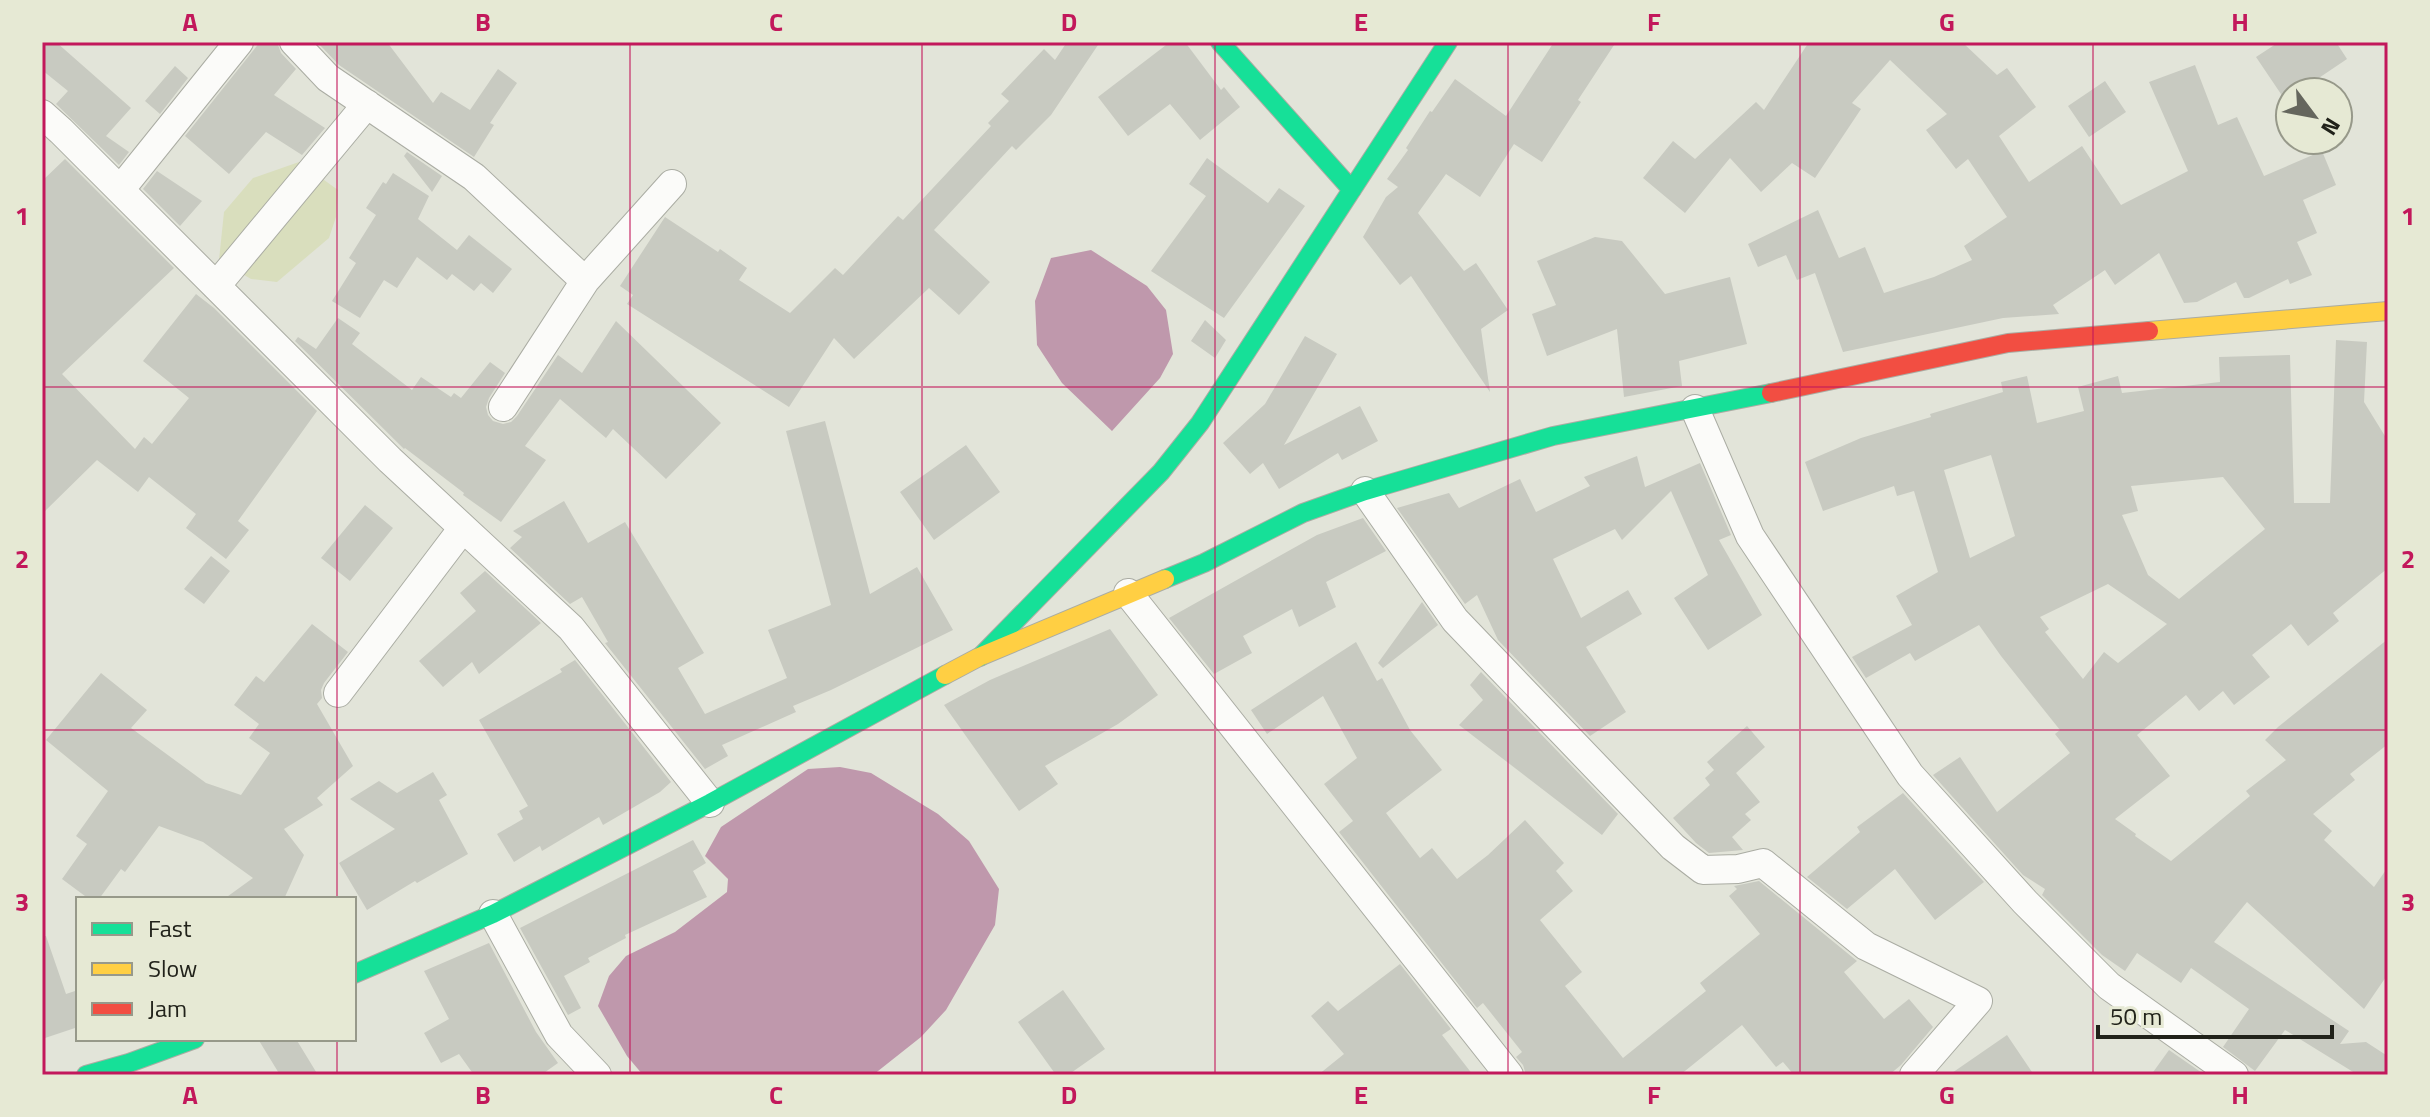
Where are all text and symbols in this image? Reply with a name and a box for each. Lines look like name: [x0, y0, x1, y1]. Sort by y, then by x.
text: A: [182, 2, 198, 41]
text: B: [475, 2, 491, 41]
text: C: [769, 2, 783, 41]
text: D: [1061, 2, 1077, 41]
text: E: [1354, 2, 1368, 41]
text: F: [1647, 2, 1661, 41]
text: G: [1939, 2, 1955, 41]
text: H: [2231, 2, 2249, 41]
north arrow: [2274, 76, 2354, 156]
text: N: [2313, 111, 2349, 142]
text: 1: [15, 196, 29, 235]
text: 1: [2401, 196, 2415, 235]
text: 2: [15, 539, 29, 578]
text: 2: [2401, 539, 2415, 578]
text: 3: [15, 882, 29, 921]
text: 3: [2401, 882, 2415, 921]
legend: [76, 897, 356, 1041]
text: Fast: [148, 910, 192, 946]
text: Slow: [148, 950, 197, 986]
scale bar: [2098, 989, 2332, 1039]
text: Jam: [148, 990, 187, 1026]
text: 50 m: [2110, 998, 2162, 1034]
text: A: [182, 1075, 198, 1114]
text: B: [475, 1075, 491, 1114]
text: C: [769, 1075, 783, 1114]
text: D: [1061, 1075, 1077, 1114]
text: E: [1354, 1075, 1368, 1114]
text: F: [1647, 1075, 1661, 1114]
text: G: [1939, 1075, 1955, 1114]
text: H: [2231, 1075, 2249, 1114]

